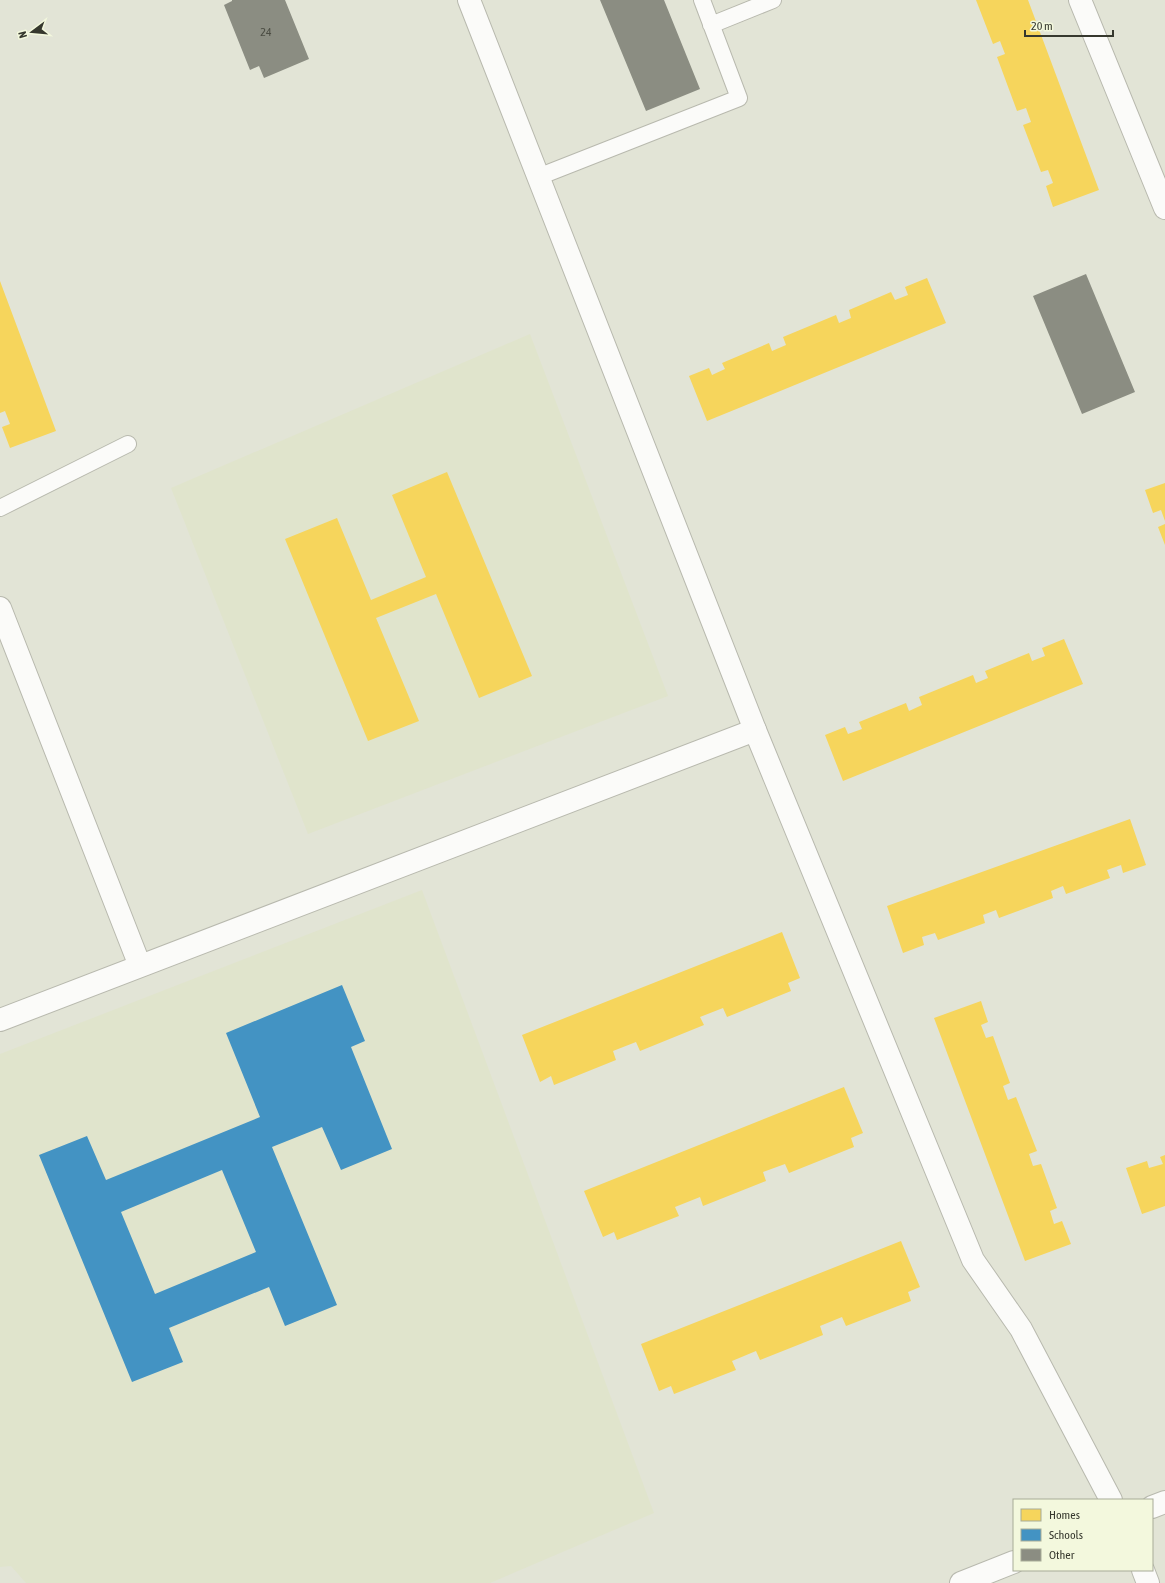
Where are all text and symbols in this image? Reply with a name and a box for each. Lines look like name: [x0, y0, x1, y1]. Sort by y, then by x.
north arrow: [12, 12, 52, 52]
scale bar: [1025, 12, 1113, 38]
text: 20 m: [1031, 19, 1053, 33]
house number: 24: [260, 25, 272, 39]
text: N: [16, 30, 29, 40]
legend: [1013, 1499, 1153, 1571]
text: Homes: [1049, 1508, 1080, 1522]
text: Schools: [1049, 1528, 1083, 1542]
text: Other: [1049, 1548, 1075, 1562]

